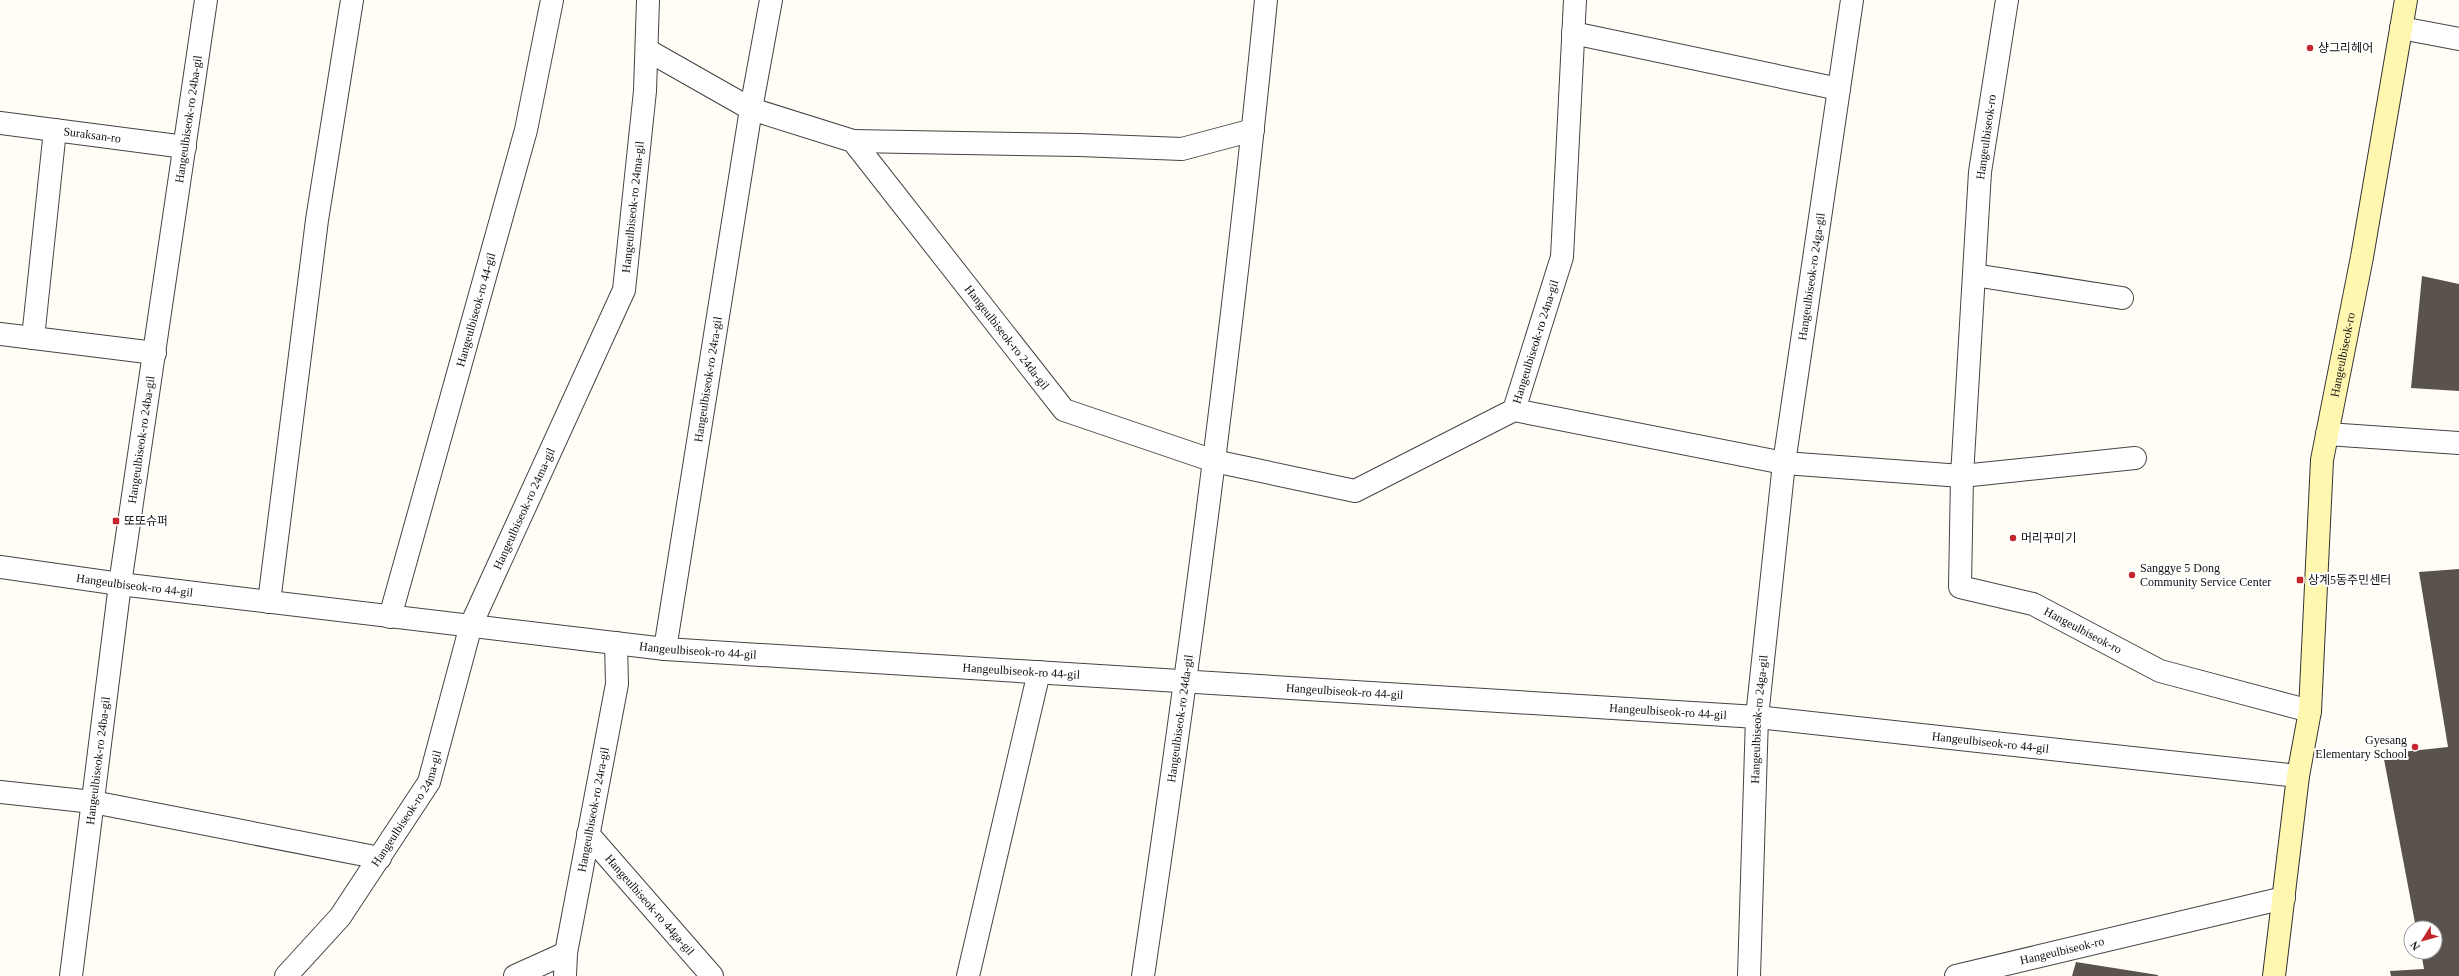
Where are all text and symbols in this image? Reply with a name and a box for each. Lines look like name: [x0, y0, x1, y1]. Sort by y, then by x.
place label: 샹그리헤어: [2318, 41, 2373, 55]
marker: 샹그리헤어: [2305, 43, 2315, 53]
street label: Hangeulbiseok-ro 24ba-gil: [172, 54, 205, 184]
street label: Hangeulbiseok-ro: [1973, 93, 1999, 181]
street label: Suraksan-ro: [63, 124, 122, 146]
street label: Hangeulbiseok-ro 24ma-gil: [619, 140, 647, 274]
street label: Hangeulbiseok-ro 24ga-gil: [1795, 211, 1828, 341]
street label: Hangeulbiseok-ro 44-gil: [453, 251, 499, 368]
street label: Hangeulbiseok-ro 24na-gil: [1509, 277, 1562, 405]
street label: Hangeulbiseok-ro 24da-gil: [962, 282, 1053, 393]
street label: Hangeulbiseok-ro: [2328, 311, 2358, 398]
street label: Hangeulbiseok-ro 24ra-gil: [691, 315, 725, 443]
street label: Hangeulbiseok-ro 24ba-gil: [125, 374, 158, 504]
street label: Hangeulbiseok-ro 24ma-gil: [490, 445, 558, 572]
place label: 또또슈퍼: [124, 514, 168, 528]
marker: 또또슈퍼: [111, 516, 121, 526]
place label: 머리꾸미기: [2021, 531, 2076, 545]
marker: 머리꾸미기: [2008, 533, 2018, 543]
place label: Sanggye 5 Dong Community Service Center: [2140, 561, 2271, 589]
marker: Sanggye 5 Dong Community Service Center: [2127, 570, 2137, 580]
street label: Hangeulbiseok-ro 44-gil: [75, 571, 195, 600]
place label: 상계5동주민센터: [2308, 573, 2391, 587]
marker: 상계5동주민센터: [2295, 575, 2305, 585]
street label: Hangeulbiseok-ro: [2042, 604, 2124, 657]
street label: Hangeulbiseok-ro 44-gil: [638, 639, 758, 662]
street label: Hangeulbiseok-ro 24da-gil: [1164, 653, 1196, 784]
street label: Hangeulbiseok-ro 24ga-gil: [1748, 654, 1771, 784]
street label: Hangeulbiseok-ro 44-gil: [962, 661, 1081, 682]
street label: Hangeulbiseok-ro 44-gil: [1285, 681, 1404, 702]
street label: Hangeulbiseok-ro 24ba-gil: [83, 695, 113, 826]
street label: Hangeulbiseok-ro 44-gil: [1609, 701, 1728, 722]
street label: Hangeulbiseok-ro 44-gil: [1931, 729, 2050, 756]
place label: Gyesang Elementary School: [2315, 733, 2408, 761]
marker: Gyesang Elementary School: [2410, 742, 2420, 752]
street label: Hangeulbiseok-ro 24ra-gil: [574, 745, 612, 873]
street label: Hangeulbiseok-ro 24ma-gil: [368, 748, 444, 869]
street label: Hangeulbiseok-ro 44ga-gil: [602, 852, 698, 958]
north arrow: [2403, 920, 2443, 960]
street label: Hangeulbiseok-ro: [2019, 934, 2106, 968]
text: N: [2408, 939, 2422, 953]

